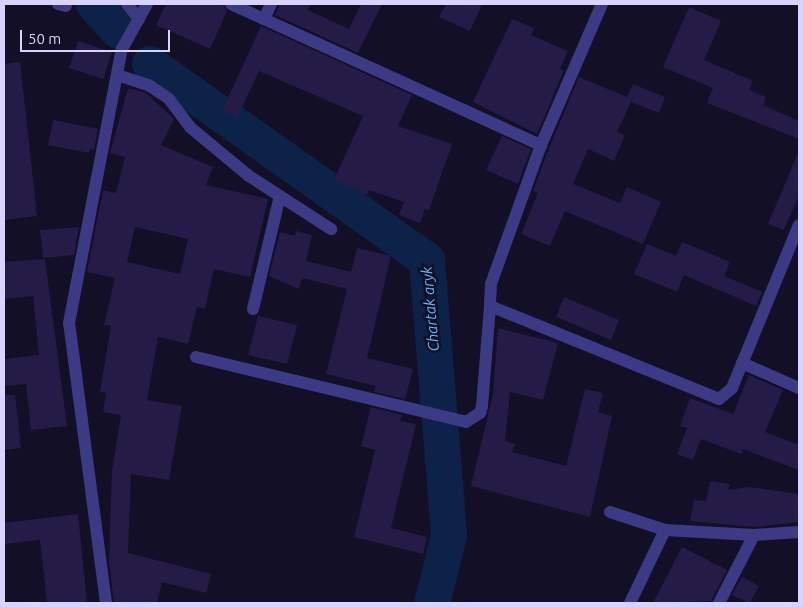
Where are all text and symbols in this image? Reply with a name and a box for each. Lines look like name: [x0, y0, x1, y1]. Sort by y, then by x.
scale bar: [22, 20, 172, 52]
text: 50 m: [28, 30, 61, 47]
water label: Chartak aryk: [417, 266, 443, 352]

